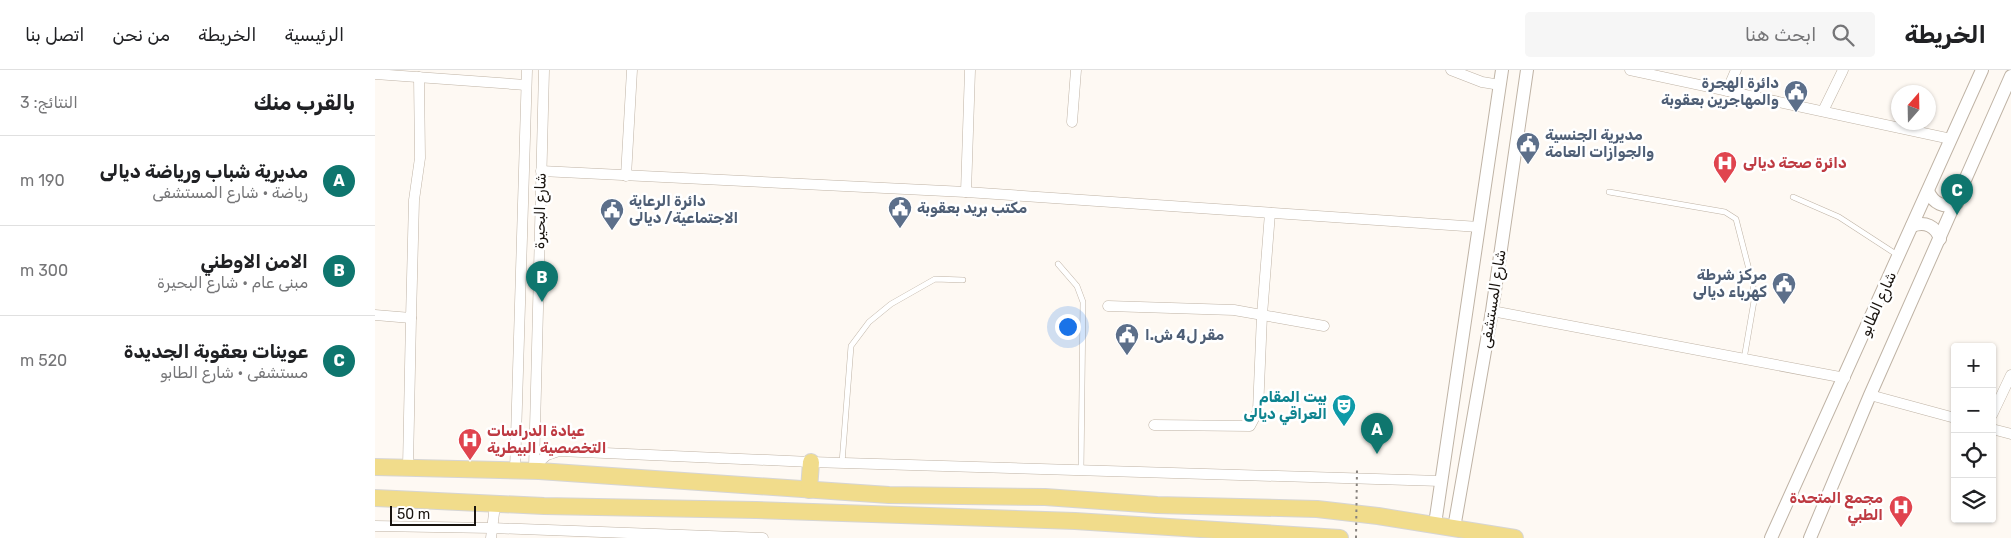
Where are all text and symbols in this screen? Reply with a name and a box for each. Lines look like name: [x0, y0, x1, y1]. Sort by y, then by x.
search box: [1525, 12, 1875, 57]
icon: search: [1829, 21, 1857, 49]
text: الخريطة: [1905, 21, 1986, 49]
text: ابحث هنا: [1745, 23, 1817, 46]
text: اتصل بنا: [25, 24, 84, 46]
text: من نحن: [112, 24, 170, 46]
text: الخريطة: [198, 24, 256, 46]
text: الرئيسية: [284, 24, 344, 46]
place label: دائرة الهجرة والمهاجرين بعقوبة: [1661, 74, 1779, 109]
public building icon: دائرة الهجرة والمهاجرين بعقوبة: [1783, 79, 1809, 113]
north arrow: [1891, 85, 1936, 130]
text: بالقرب منك: [254, 90, 355, 115]
text: النتائج: 3: [20, 93, 78, 112]
place label: مديرية الجنسية والجوازات العامة: [1545, 126, 1654, 161]
public building icon: مديرية الجنسية والجوازات العامة: [1515, 131, 1541, 165]
hospital icon: دائرة صحة ديالى: [1712, 150, 1738, 184]
place label: دائرة صحة ديالى: [1743, 154, 1847, 172]
text: مديرية شباب ورياضة ديالى: [100, 160, 308, 183]
text: 190 m: [20, 171, 65, 190]
text: A: [333, 171, 345, 190]
street label: شارع البحيرة: [530, 173, 552, 249]
pin: C: [1941, 174, 1973, 215]
text: رياضة · شارع المستشفى: [152, 183, 308, 202]
place label: دائرة الرعاية الاجتماعية/ ديالى: [629, 192, 738, 227]
public building icon: مكتب بريد بعقوبة: [887, 195, 913, 229]
public building icon: دائرة الرعاية الاجتماعية/ ديالى: [599, 197, 625, 231]
place label: مكتب بريد بعقوبة: [917, 199, 1028, 217]
street label: شارع المستشفى: [1476, 248, 1512, 350]
text: الامن الاوطني: [201, 250, 308, 273]
text: 300 m: [20, 261, 68, 280]
text: B: [333, 261, 345, 280]
pin: B: [526, 261, 558, 302]
place label: مركز شرطة كهرباء ديالى: [1693, 266, 1767, 301]
street label: شارع الطابو: [1856, 269, 1902, 340]
public building icon: مركز شرطة كهرباء ديالى: [1771, 271, 1797, 305]
text: مبنى عام · شارع البحيرة: [157, 273, 308, 292]
your location: [1055, 314, 1081, 340]
public building icon: مقر ل4 ش.ا: [1114, 322, 1140, 356]
place label: مقر ل4 ش.ا: [1145, 326, 1225, 344]
text: عوينات بعقوبة الجديدة: [124, 340, 308, 363]
map controls: [1951, 343, 1996, 523]
button: +: [1951, 343, 1996, 388]
text: 520 m: [20, 351, 67, 370]
text: C: [333, 351, 345, 370]
text: مستشفى · شارع الطابو: [160, 363, 308, 382]
place label: بيت المقام العراقي ديالى: [1243, 388, 1327, 426]
button: −: [1951, 388, 1996, 433]
theatre icon: بيت المقام العراقي ديالى: [1331, 393, 1357, 427]
pin: A: [1361, 413, 1393, 454]
place label: عيادة الدراسات التخصصية البيطرية: [487, 422, 606, 457]
hospital icon: عيادة الدراسات التخصصية البيطرية: [457, 427, 483, 461]
button: locate: [1951, 433, 1996, 478]
button: layers: [1951, 478, 1996, 523]
place label: مجمع المتحدة الطبي: [1790, 489, 1883, 527]
hospital icon: مجمع المتحدة الطبي: [1888, 494, 1914, 528]
scale bar: [390, 503, 476, 526]
text: 50 m: [397, 506, 430, 523]

